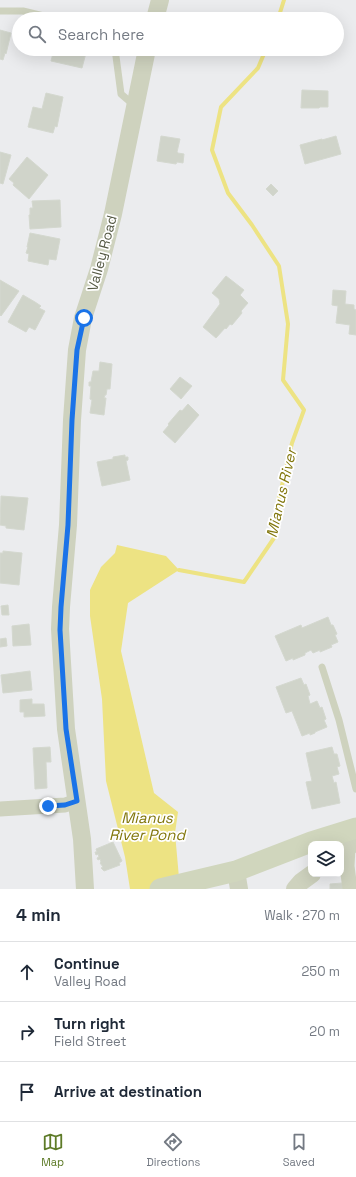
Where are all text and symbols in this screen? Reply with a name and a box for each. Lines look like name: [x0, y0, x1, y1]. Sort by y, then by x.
search box: [12, 12, 344, 56]
icon: search: [26, 23, 48, 45]
text: Search here: [58, 25, 144, 44]
street label: Valley Road: [83, 213, 121, 293]
route start: [75, 309, 93, 327]
water label: Mianus River: [262, 445, 301, 539]
route end: [39, 797, 57, 815]
water label: Mianus River Pond: [109, 808, 187, 844]
map controls: [308, 841, 344, 877]
button: layers: [308, 841, 344, 877]
text: 4 min: [16, 904, 61, 926]
text: Walk · 270 m: [264, 907, 340, 924]
text: Continue: [54, 954, 120, 973]
icon: ahead: [16, 961, 38, 983]
text: 250 m: [302, 963, 340, 980]
text: Valley Road: [54, 973, 126, 990]
text: Turn right: [54, 1014, 125, 1033]
icon: right: [16, 1021, 38, 1043]
text: 20 m: [309, 1023, 340, 1040]
text: Field Street: [54, 1033, 127, 1050]
icon: arrive: [16, 1081, 38, 1103]
text: Arrive at destination: [54, 1082, 202, 1101]
tab: Map: [41, 1131, 64, 1169]
tab: Directions: [146, 1131, 200, 1169]
tab: Saved: [283, 1131, 315, 1169]

